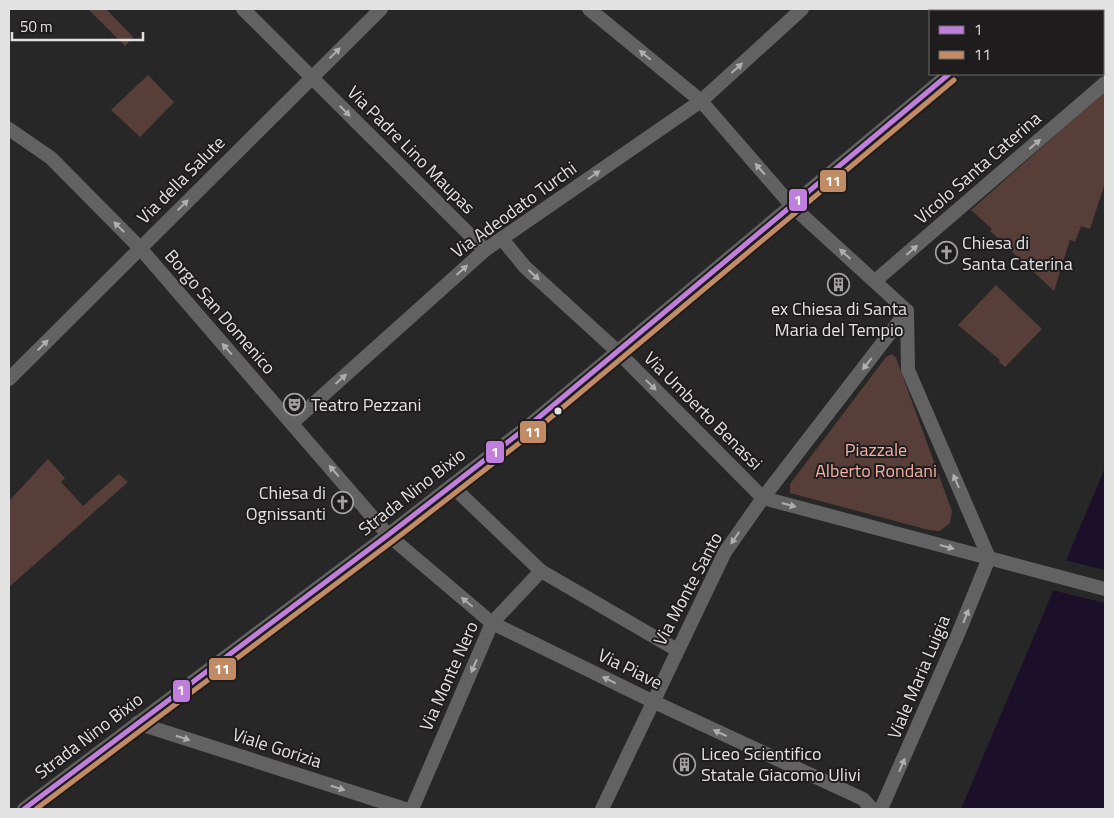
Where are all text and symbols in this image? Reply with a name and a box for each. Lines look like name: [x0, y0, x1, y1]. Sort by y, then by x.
scale bar: [12, 10, 144, 42]
legend: [929, 10, 1104, 75]
text: 50 m: [20, 15, 53, 38]
text: 1: [974, 18, 982, 41]
text: 11: [974, 43, 991, 66]
one-way arrow: [329, 47, 341, 59]
one-way arrow: [639, 50, 652, 61]
one-way arrow: [730, 63, 743, 74]
street label: Via Padre Lino Maupas: [341, 79, 482, 220]
one-way arrow: [339, 105, 351, 117]
street label: Vicolo Santa Caterina: [908, 105, 1047, 230]
street label: Via della Salute: [130, 129, 231, 230]
one-way arrow: [1028, 138, 1041, 149]
street label: Via Adeodato Turchi: [445, 155, 582, 264]
one-way arrow: [754, 164, 766, 176]
line badge: 11: [819, 169, 847, 193]
one-way arrow: [587, 170, 601, 180]
text: 11: [825, 170, 841, 191]
line badge: 1: [788, 188, 808, 212]
text: 1: [794, 189, 802, 210]
one-way arrow: [176, 199, 188, 211]
one-way arrow: [114, 221, 126, 233]
place label: Chiesa di Santa Caterina: [962, 229, 1073, 277]
church icon: Chiesa di Santa Caterina: [934, 241, 958, 265]
street label: Borgo San Domenico: [158, 243, 282, 380]
one-way arrow: [905, 244, 918, 255]
one-way arrow: [839, 249, 852, 260]
one-way arrow: [456, 264, 468, 276]
one-way arrow: [527, 269, 539, 281]
building icon: ex Chiesa di Santa Maria del Tempio: [827, 272, 851, 296]
place label: ex Chiesa di Santa Maria del Tempio: [771, 295, 907, 343]
one-way arrow: [37, 339, 49, 351]
one-way arrow: [222, 342, 233, 355]
street label: Via Umberto Benassi: [638, 345, 769, 476]
one-way arrow: [861, 357, 872, 370]
one-way arrow: [335, 373, 348, 384]
one-way arrow: [645, 379, 657, 391]
place label: Teatro Pezzani: [311, 391, 421, 418]
theatre icon: Teatro Pezzani: [283, 393, 307, 417]
unlabelled marker: [553, 406, 563, 416]
line badge: 11: [519, 420, 547, 444]
text: 11: [525, 421, 541, 442]
park label: Piazzale Alberto Rondani: [815, 436, 937, 484]
line badge: 1: [485, 440, 505, 464]
street label: Strada Nino Bixio: [352, 441, 471, 542]
text: 1: [491, 441, 499, 462]
one-way arrow: [328, 465, 339, 478]
one-way arrow: [952, 474, 960, 488]
place label: Chiesa di Ognissanti: [246, 479, 326, 527]
church icon: Chiesa di Ognissanti: [330, 491, 354, 515]
one-way arrow: [782, 502, 797, 510]
street label: Via Monte Santo: [646, 527, 729, 650]
one-way arrow: [730, 532, 740, 545]
one-way arrow: [939, 543, 954, 551]
one-way arrow: [461, 596, 474, 607]
one-way arrow: [962, 609, 970, 623]
street label: Viale Maria Luigia: [880, 611, 957, 743]
street label: Via Monte Nero: [412, 617, 485, 735]
street label: Via Piave: [594, 641, 667, 696]
line badge: 11: [208, 657, 237, 681]
text: 11: [214, 658, 230, 679]
one-way arrow: [469, 659, 477, 673]
one-way arrow: [601, 676, 616, 684]
line badge: 1: [172, 679, 191, 703]
text: 1: [177, 679, 185, 700]
street label: Strada Nino Bixio: [29, 686, 149, 785]
street label: Viale Gorizia: [229, 720, 325, 775]
one-way arrow: [713, 728, 727, 736]
one-way arrow: [176, 734, 191, 742]
place label: Liceo Scientifico Statale Giacomo Ulivi: [701, 740, 861, 788]
building icon: Liceo Scientifico Statale Giacomo Ulivi: [673, 752, 697, 776]
one-way arrow: [898, 758, 906, 772]
one-way arrow: [331, 784, 346, 792]

